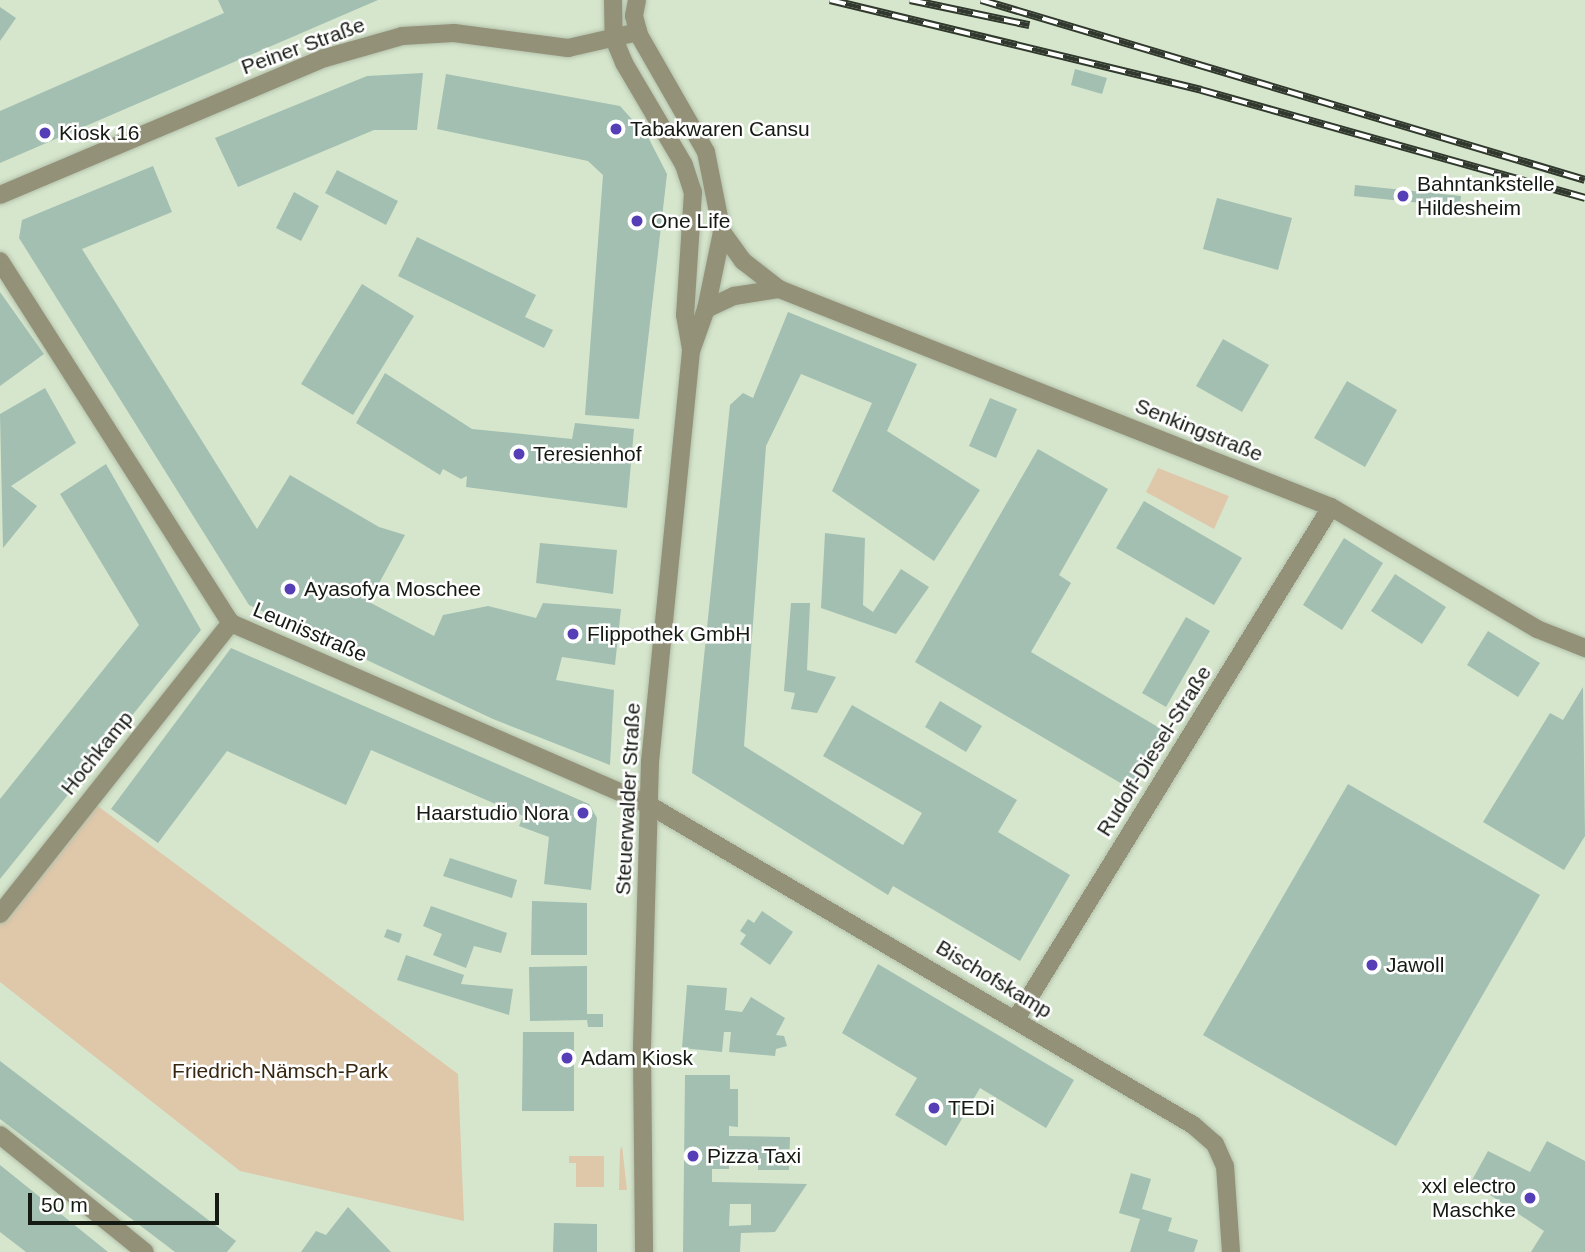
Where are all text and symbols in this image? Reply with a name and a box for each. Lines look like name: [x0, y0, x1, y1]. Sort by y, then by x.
street label: Peiner Straße: [238, 12, 368, 80]
place label: Tabakwaren Cansu: [630, 116, 810, 142]
place label: Kiosk 16: [59, 120, 140, 146]
marker: Tabakwaren Cansu: [608, 121, 624, 137]
marker: Kiosk 16: [37, 125, 53, 141]
place label: Bahntankstelle Hildesheim: [1417, 171, 1555, 221]
marker: Bahntankstelle Hildesheim: [1395, 188, 1411, 204]
place label: One Life: [651, 208, 730, 234]
marker: One Life: [629, 213, 645, 229]
street label: Senkingstraße: [1132, 393, 1266, 467]
place label: Teresienhof: [533, 441, 642, 467]
marker: Teresienhof: [511, 446, 527, 462]
place label: Ayasofya Moschee: [304, 576, 481, 602]
marker: Ayasofya Moschee: [282, 581, 298, 597]
street label: Leunisstraße: [249, 597, 371, 667]
place label: Flippothek GmbH: [587, 621, 750, 647]
marker: Flippothek GmbH: [565, 626, 581, 642]
street label: Rudolf-Diesel-Straße: [1091, 661, 1217, 841]
street label: Steuerwalder Straße: [610, 702, 646, 896]
street label: Hochkamp: [56, 706, 138, 800]
place label: Haarstudio Nora: [416, 800, 569, 826]
marker: Haarstudio Nora: [575, 805, 591, 821]
street label: Bischofskamp: [931, 935, 1057, 1023]
place label: Jawoll: [1386, 952, 1444, 978]
marker: Jawoll: [1364, 957, 1380, 973]
place label: Adam Kiosk: [581, 1045, 693, 1071]
marker: Adam Kiosk: [559, 1050, 575, 1066]
park label: Friedrich-Nämsch-Park: [172, 1058, 388, 1084]
place label: TEDi: [948, 1095, 995, 1121]
marker: TEDi: [926, 1100, 942, 1116]
place label: Pizza Taxi: [707, 1143, 802, 1169]
marker: Pizza Taxi: [685, 1148, 701, 1164]
place label: xxl electro Maschke: [1421, 1173, 1516, 1223]
scale bar: [32, 1178, 222, 1222]
marker: xxl electro Maschke: [1522, 1190, 1538, 1206]
text: 50 m: [41, 1193, 88, 1216]

